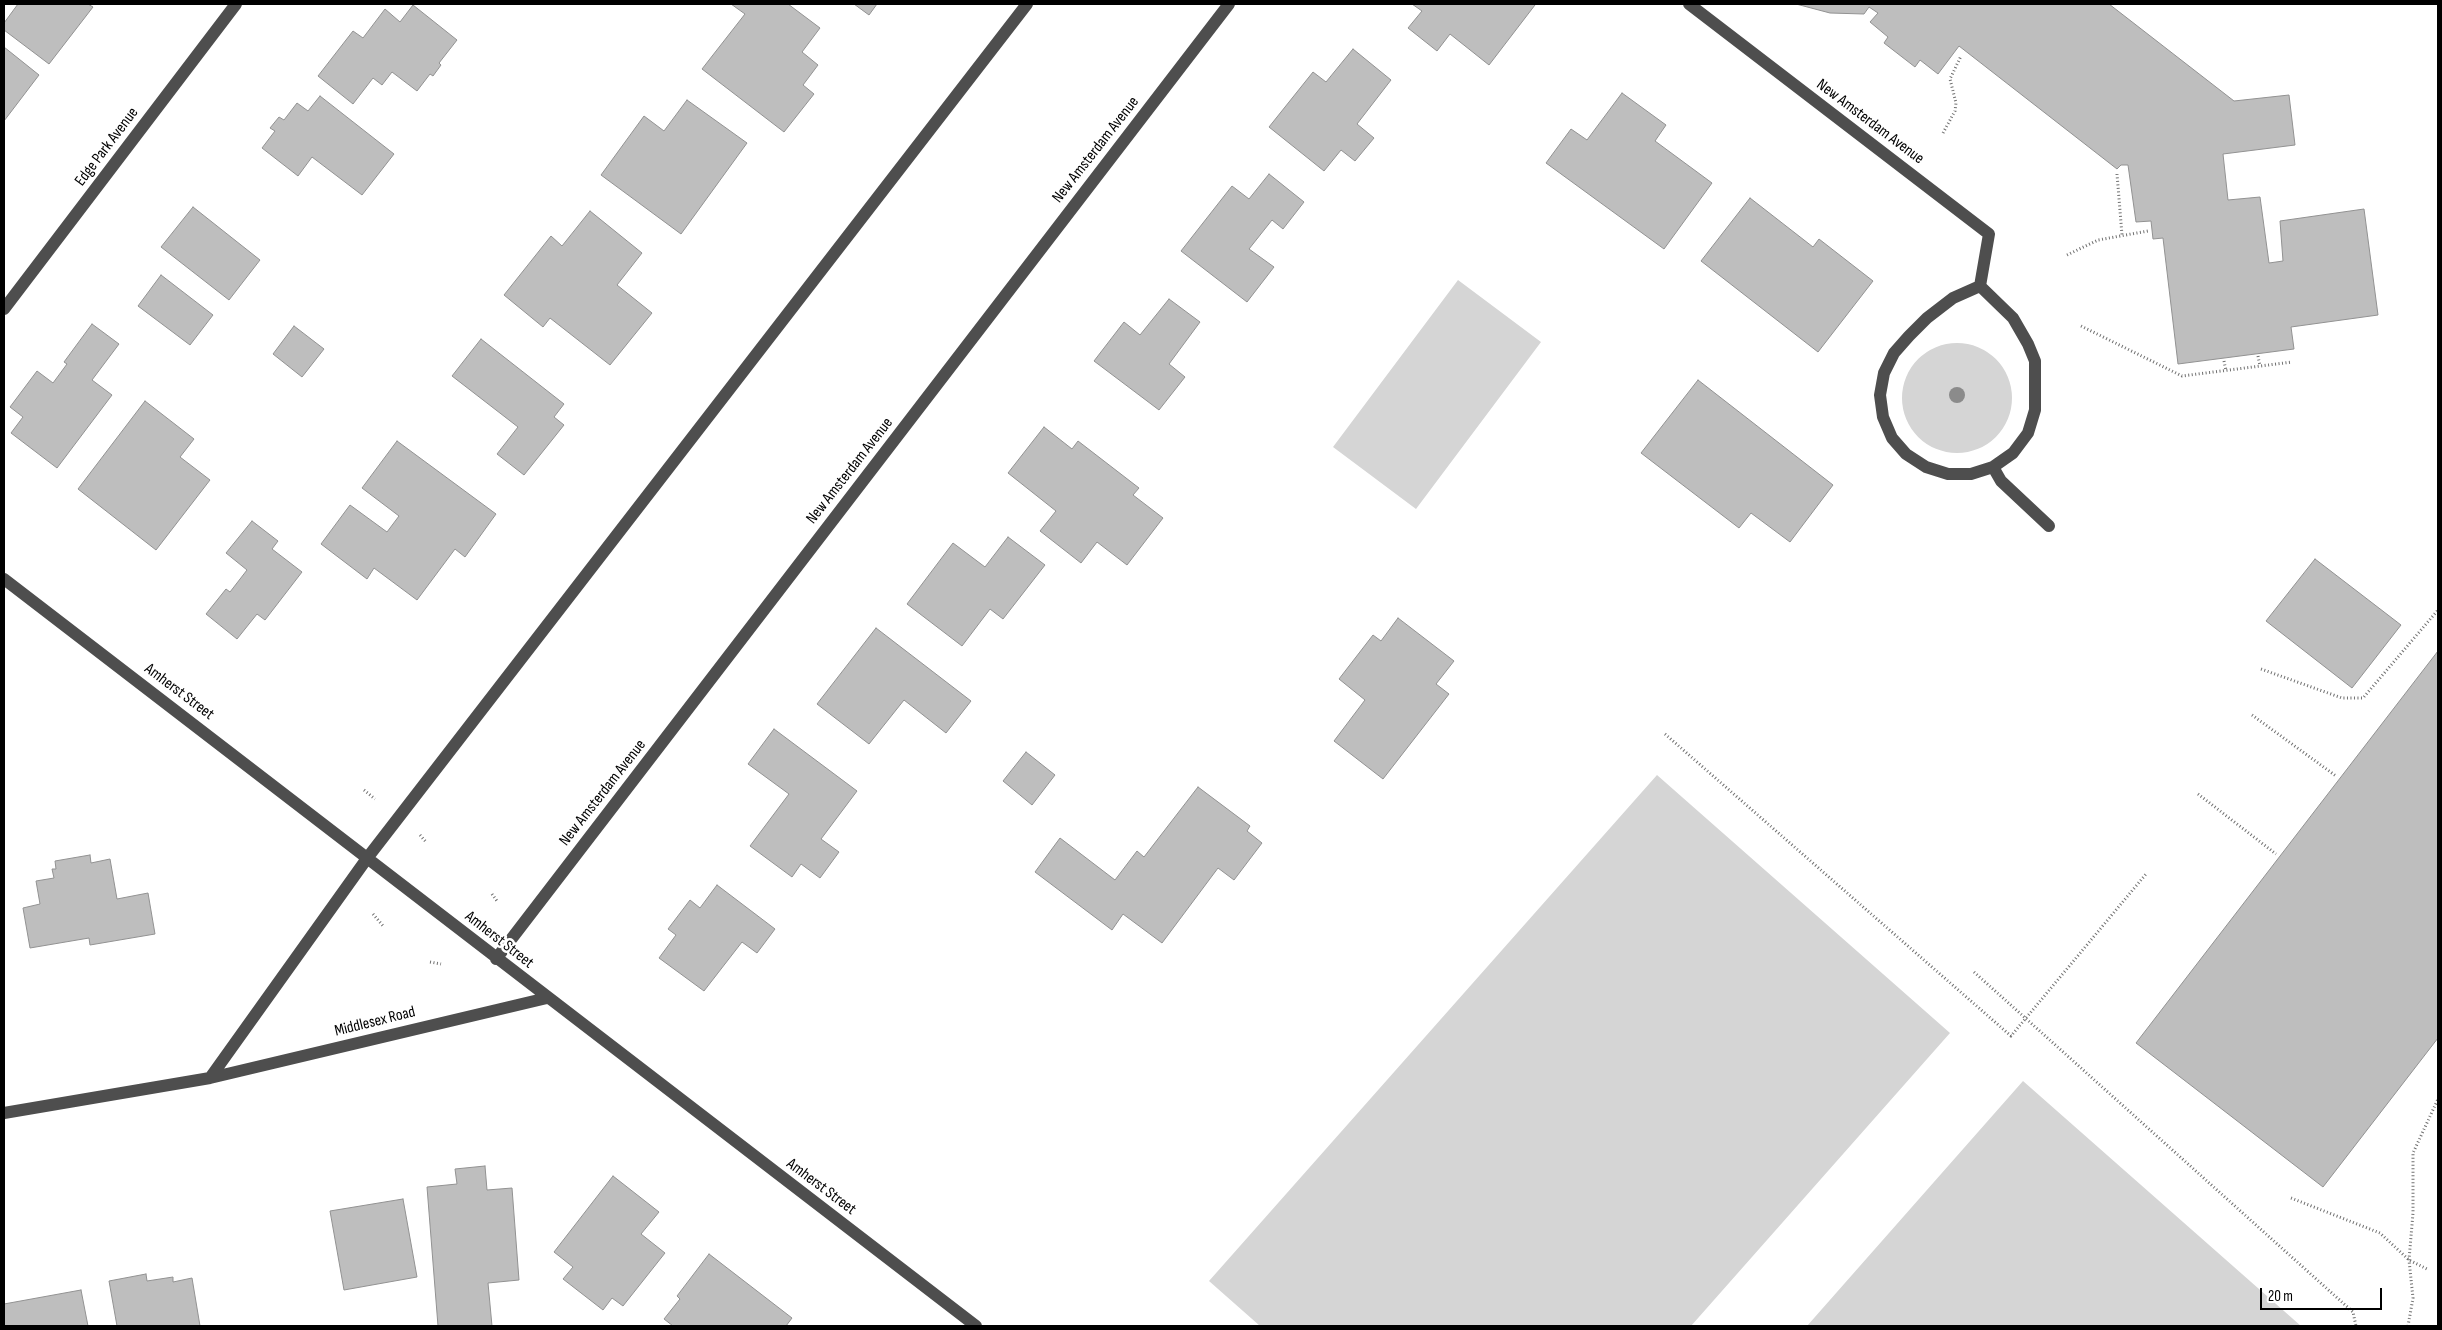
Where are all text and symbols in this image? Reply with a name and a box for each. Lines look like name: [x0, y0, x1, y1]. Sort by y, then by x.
street label: New Amsterdam Avenue: [1813, 75, 1927, 169]
street label: New Amsterdam Avenue: [1049, 93, 1143, 207]
street label: Edge Park Avenue: [71, 104, 143, 190]
street label: New Amsterdam Avenue: [803, 414, 897, 528]
street label: Amherst Street: [140, 660, 218, 724]
street label: New Amsterdam Avenue: [556, 736, 650, 850]
street label: Amherst Street: [461, 907, 537, 973]
street label: Middlesex Road: [333, 1003, 417, 1041]
street label: Amherst Street: [782, 1155, 860, 1219]
scale bar: [2262, 1278, 2384, 1310]
text: 20 m: [2268, 1287, 2293, 1306]

